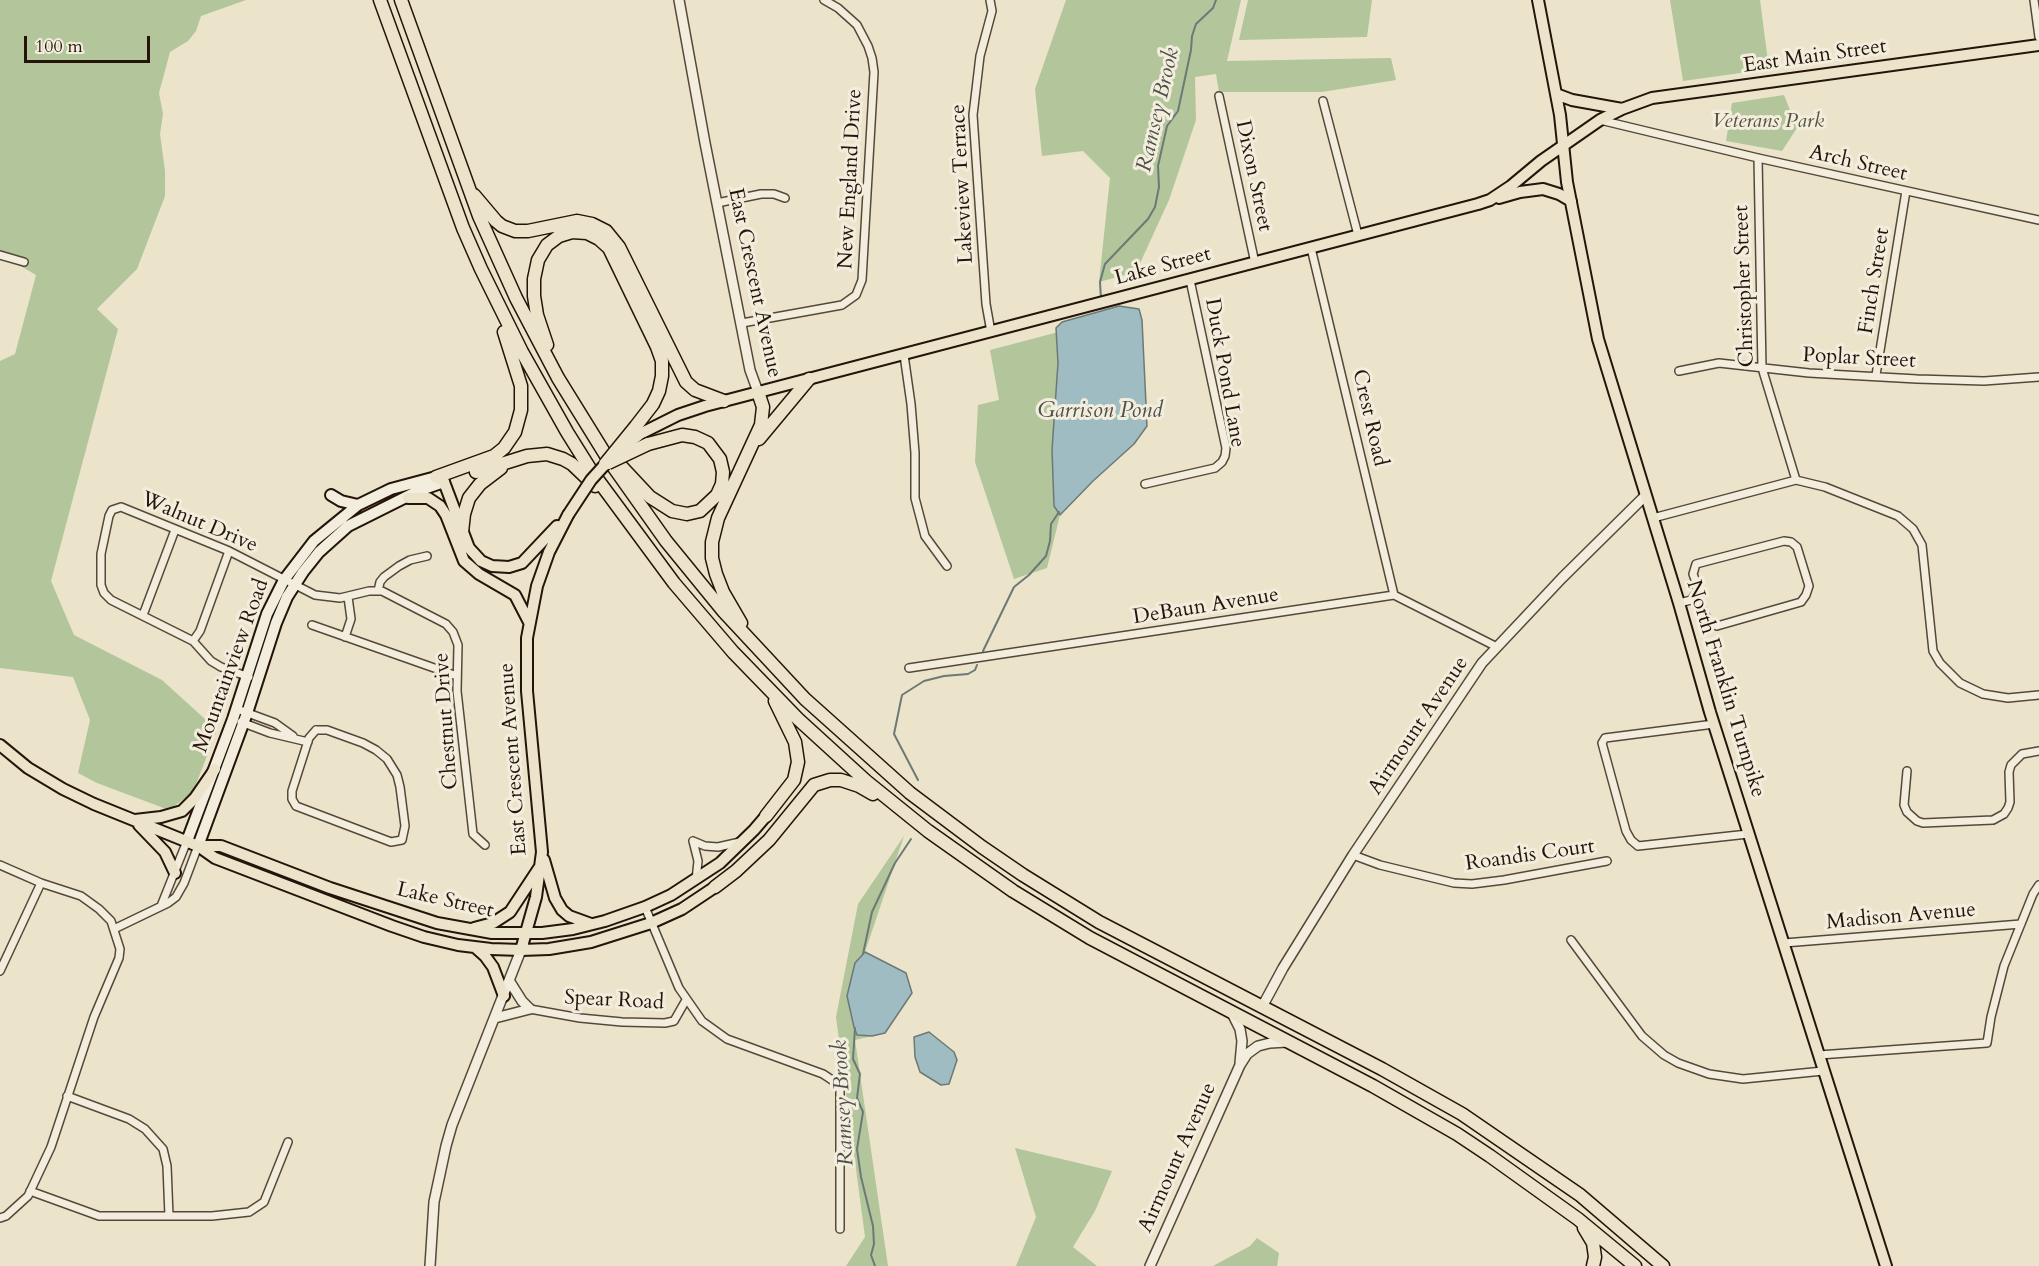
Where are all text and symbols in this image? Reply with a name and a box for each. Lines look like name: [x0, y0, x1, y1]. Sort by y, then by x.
scale bar: [27, 24, 153, 62]
text: 100 m: [35, 34, 83, 59]
street label: East Main Street: [1742, 34, 1888, 80]
water label: Ramsey Brook: [1132, 45, 1186, 175]
street label: New England Drive: [834, 88, 868, 270]
street label: Lakeview Terrace: [946, 104, 980, 264]
park label: Veterans Park: [1712, 109, 1824, 135]
street label: Dixon Street: [1229, 118, 1277, 234]
street label: Arch Street: [1807, 140, 1909, 188]
street label: East Crescent Avenue: [722, 186, 786, 380]
street label: Christopher Street: [1730, 205, 1760, 367]
street label: Finch Street: [1854, 226, 1896, 336]
street label: Lake Street: [1112, 242, 1214, 292]
street label: Duck Pond Lane: [1198, 297, 1250, 449]
street label: Poplar Street: [1802, 343, 1916, 375]
street label: Crest Road: [1346, 367, 1392, 469]
water label: Garrison Pond: [1037, 399, 1163, 425]
street label: Walnut Drive: [137, 487, 261, 559]
street label: Mountainview Road: [189, 576, 275, 756]
street label: North Franklin Turnpike: [1680, 577, 1770, 801]
street label: DeBaun Avenue: [1131, 583, 1281, 631]
street label: Chestnut Drive: [430, 652, 464, 790]
street label: Airmount Avenue: [1363, 652, 1475, 800]
street label: East Crescent Avenue: [495, 662, 533, 856]
street label: Roandis Court: [1464, 834, 1596, 878]
street label: Lake Street: [394, 878, 496, 924]
street label: Madison Avenue: [1825, 898, 1977, 936]
street label: Spear Road: [564, 986, 664, 1016]
water label: Ramsey Brook: [828, 1039, 860, 1167]
street label: Airmount Avenue: [1134, 1079, 1222, 1237]

